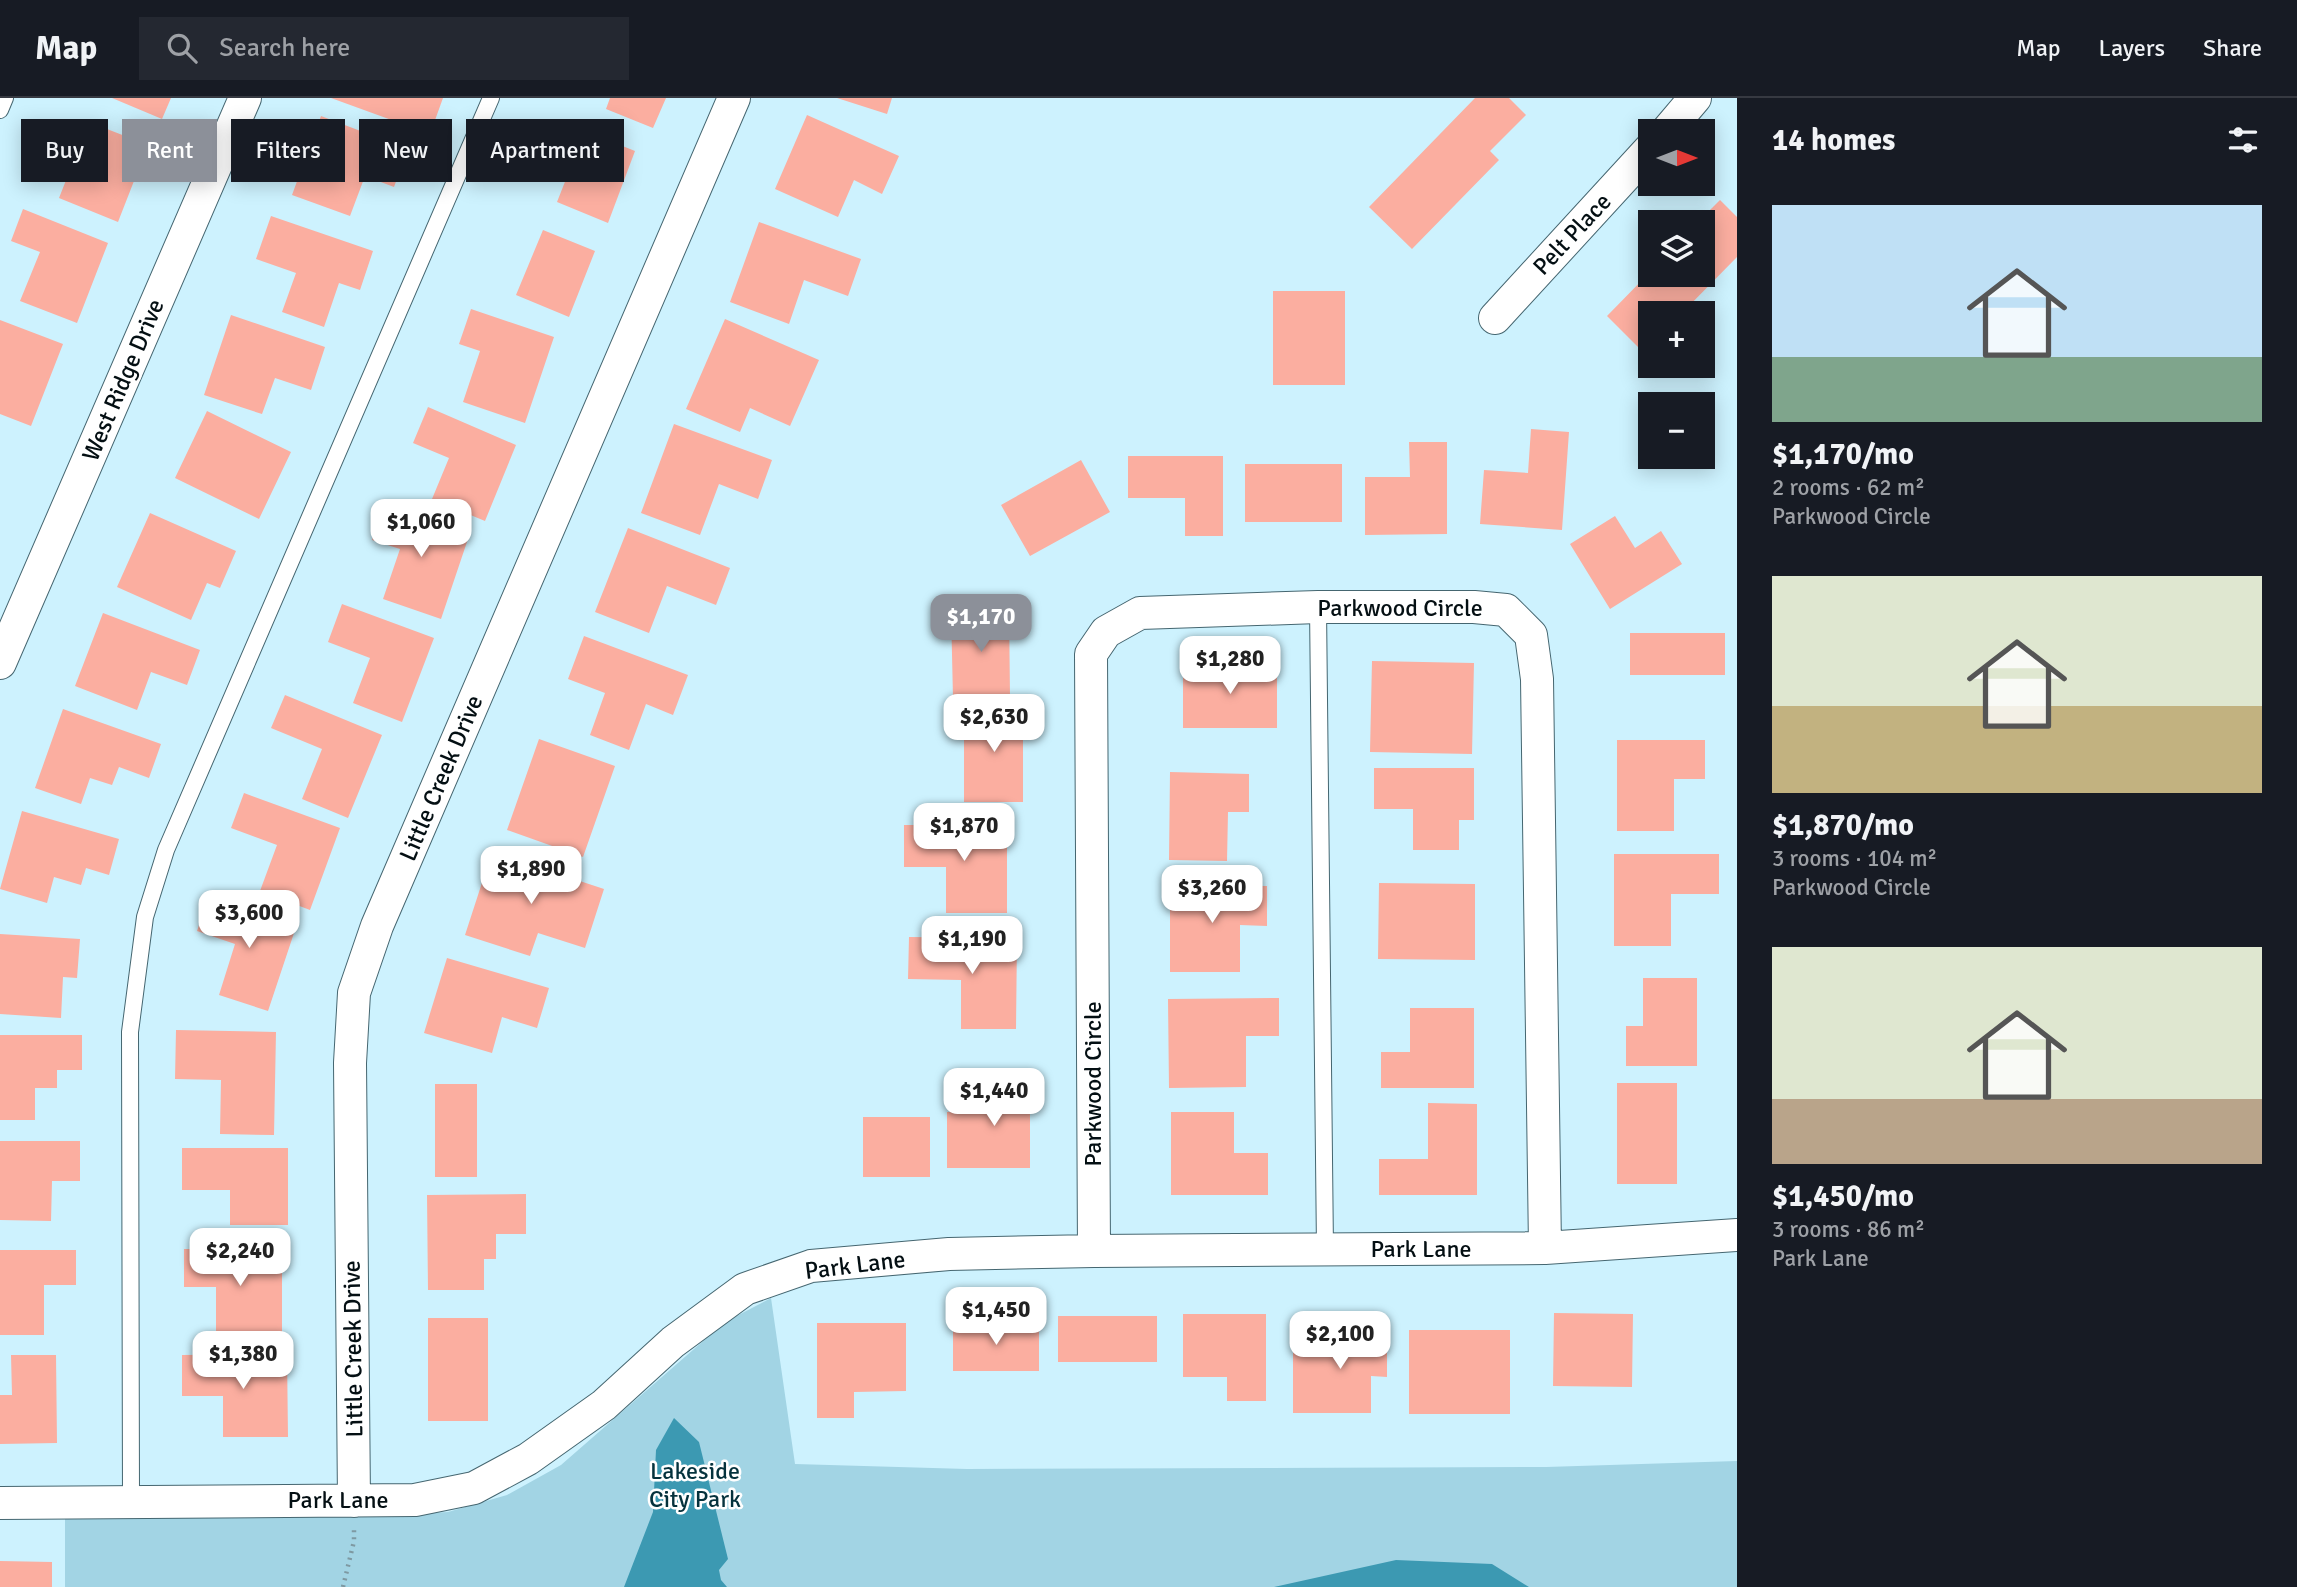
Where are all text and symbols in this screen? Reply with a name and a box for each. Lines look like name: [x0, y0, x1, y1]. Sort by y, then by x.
search box: [139, 17, 629, 80]
text: Map: [35, 28, 97, 69]
icon: search: [163, 29, 201, 67]
text: Search here: [219, 32, 350, 64]
text: Map: [2016, 33, 2061, 63]
text: Layers: [2099, 33, 2165, 63]
text: Share: [2203, 33, 2262, 63]
chip: Buy: [21, 119, 108, 182]
chip: Rent: [122, 119, 217, 182]
chip: Filters: [231, 119, 345, 182]
chip: New: [359, 119, 452, 182]
chip: Apartment: [466, 119, 624, 182]
north arrow: [1638, 119, 1715, 196]
map controls: [1638, 119, 1715, 469]
icon: filters: [2224, 121, 2262, 159]
text: 14 homes: [1772, 122, 1895, 159]
street label: Pelt Place: [1526, 187, 1618, 281]
button: layers: [1638, 210, 1715, 287]
icon: home: [1954, 250, 2080, 376]
street label: West Ridge Drive: [75, 295, 171, 465]
button: +: [1638, 301, 1715, 378]
button: −: [1638, 392, 1715, 469]
text: $1,170/mo: [1772, 436, 1914, 473]
text: 2 rooms · 62 m²: [1772, 473, 1925, 502]
pin: $1,060: [364, 500, 478, 559]
text: Parkwood Circle: [1772, 502, 1931, 531]
text: $1,060: [387, 507, 455, 536]
street label: Parkwood Circle: [1317, 593, 1483, 623]
pin: $1,170: [924, 594, 1038, 654]
text: $1,170: [947, 602, 1015, 631]
icon: home: [1954, 621, 2080, 747]
pin: $1,280: [1173, 636, 1287, 696]
text: $1,280: [1196, 644, 1264, 673]
street label: Little Creek Drive: [393, 691, 489, 865]
pin: $2,630: [937, 694, 1051, 754]
text: $2,630: [960, 702, 1028, 731]
pin: $1,870: [907, 804, 1021, 863]
text: $1,870/mo: [1772, 807, 1914, 844]
text: $1,870: [930, 811, 998, 840]
text: 3 rooms · 104 m²: [1772, 844, 1937, 873]
pin: $1,890: [474, 846, 588, 906]
text: $1,890: [497, 854, 565, 883]
pin: $3,260: [1155, 866, 1269, 925]
text: $3,260: [1178, 873, 1246, 902]
text: Parkwood Circle: [1772, 873, 1931, 902]
pin: $3,600: [192, 890, 306, 950]
text: $3,600: [215, 898, 283, 927]
pin: $1,190: [915, 916, 1029, 976]
text: $1,190: [938, 924, 1006, 953]
icon: home: [1954, 992, 2080, 1118]
street label: Parkwood Circle: [1078, 1001, 1108, 1167]
pin: $1,440: [937, 1068, 1051, 1128]
text: $1,440: [960, 1076, 1028, 1105]
text: $1,450/mo: [1772, 1178, 1914, 1215]
text: 3 rooms · 86 m²: [1772, 1215, 1925, 1244]
pin: $2,240: [183, 1228, 297, 1288]
street label: Park Lane: [1371, 1234, 1471, 1264]
text: $2,240: [206, 1236, 274, 1265]
street label: Park Lane: [803, 1244, 907, 1286]
text: Park Lane: [1772, 1244, 1869, 1273]
street label: Little Creek Drive: [336, 1260, 370, 1438]
pin: $1,450: [939, 1288, 1053, 1347]
text: $1,450: [962, 1295, 1030, 1324]
pin: $2,100: [1283, 1312, 1397, 1371]
text: $2,100: [1306, 1319, 1374, 1348]
pin: $1,380: [186, 1332, 300, 1391]
text: $1,380: [209, 1339, 277, 1368]
park label: Lakeside City Park: [649, 1456, 741, 1514]
street label: Park Lane: [288, 1485, 388, 1515]

